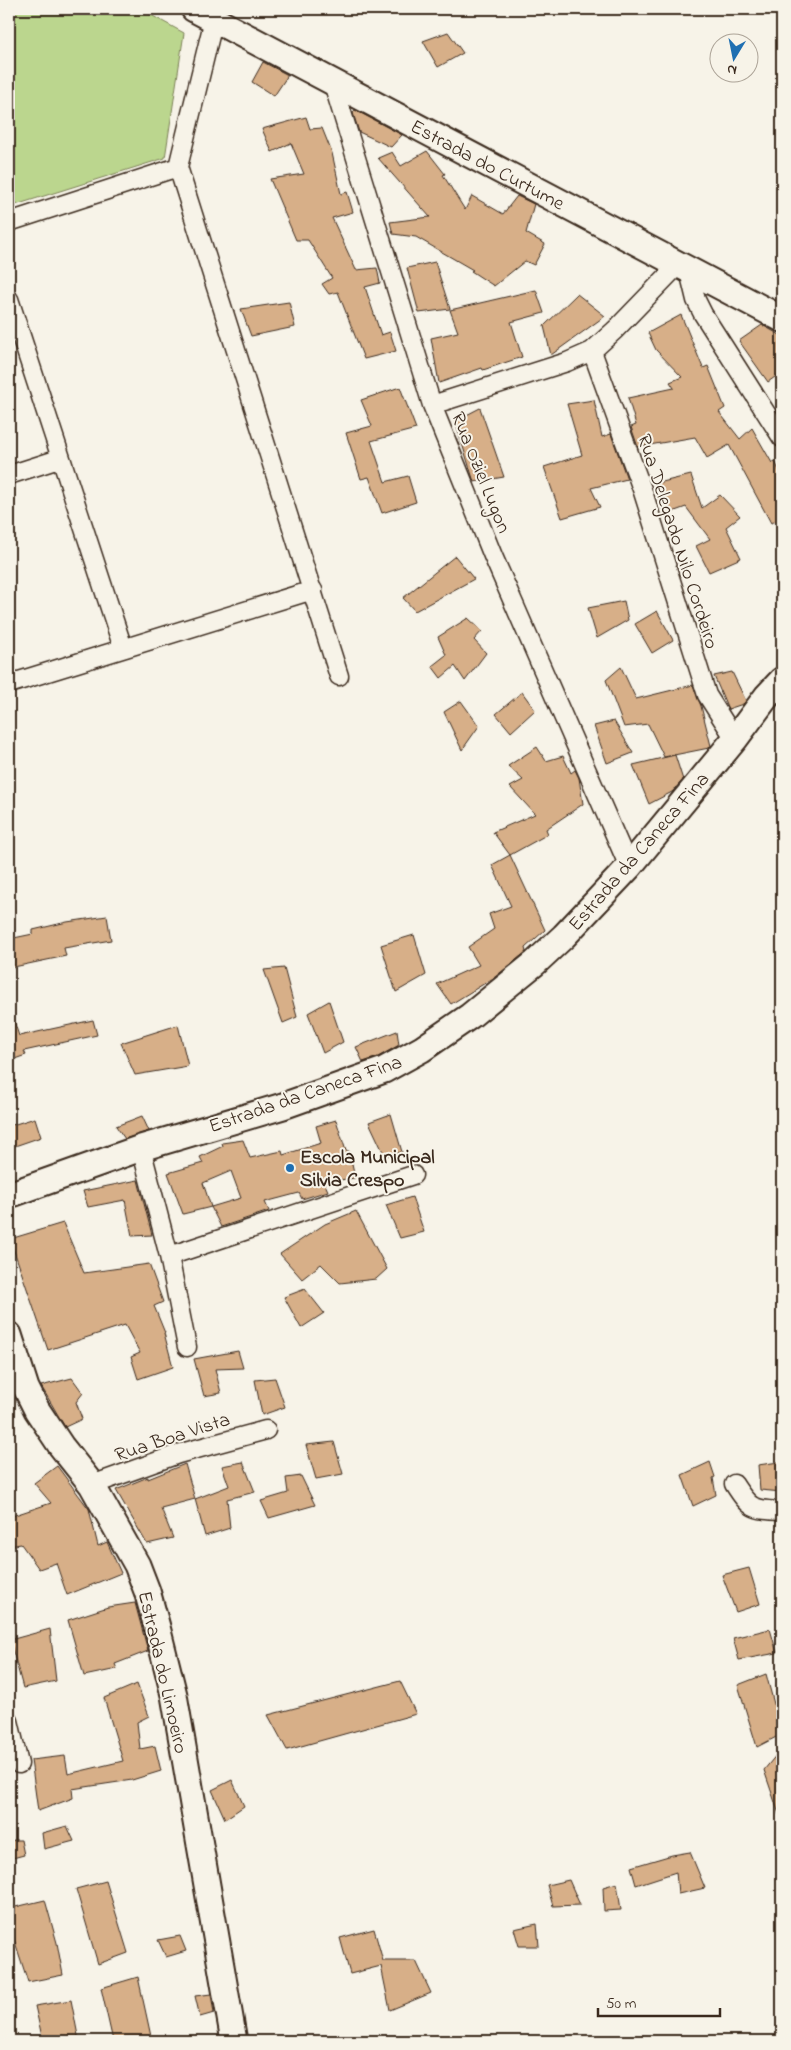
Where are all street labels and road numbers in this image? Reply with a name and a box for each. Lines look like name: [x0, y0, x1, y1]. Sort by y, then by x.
street label: Estrada do Curtume: [405, 113, 569, 219]
street label: Rua Oziel Lugon: [441, 408, 517, 539]
street label: Rua Delegado Nilo Cordeiro: [627, 431, 725, 653]
street label: Estrada da Caneca Fina: [562, 767, 717, 939]
street label: Estrada da Caneca Fina: [205, 1049, 406, 1142]
street label: Rua Boa Vista: [111, 1406, 234, 1471]
street label: Estrada do Limoeiro: [129, 1589, 194, 1757]

